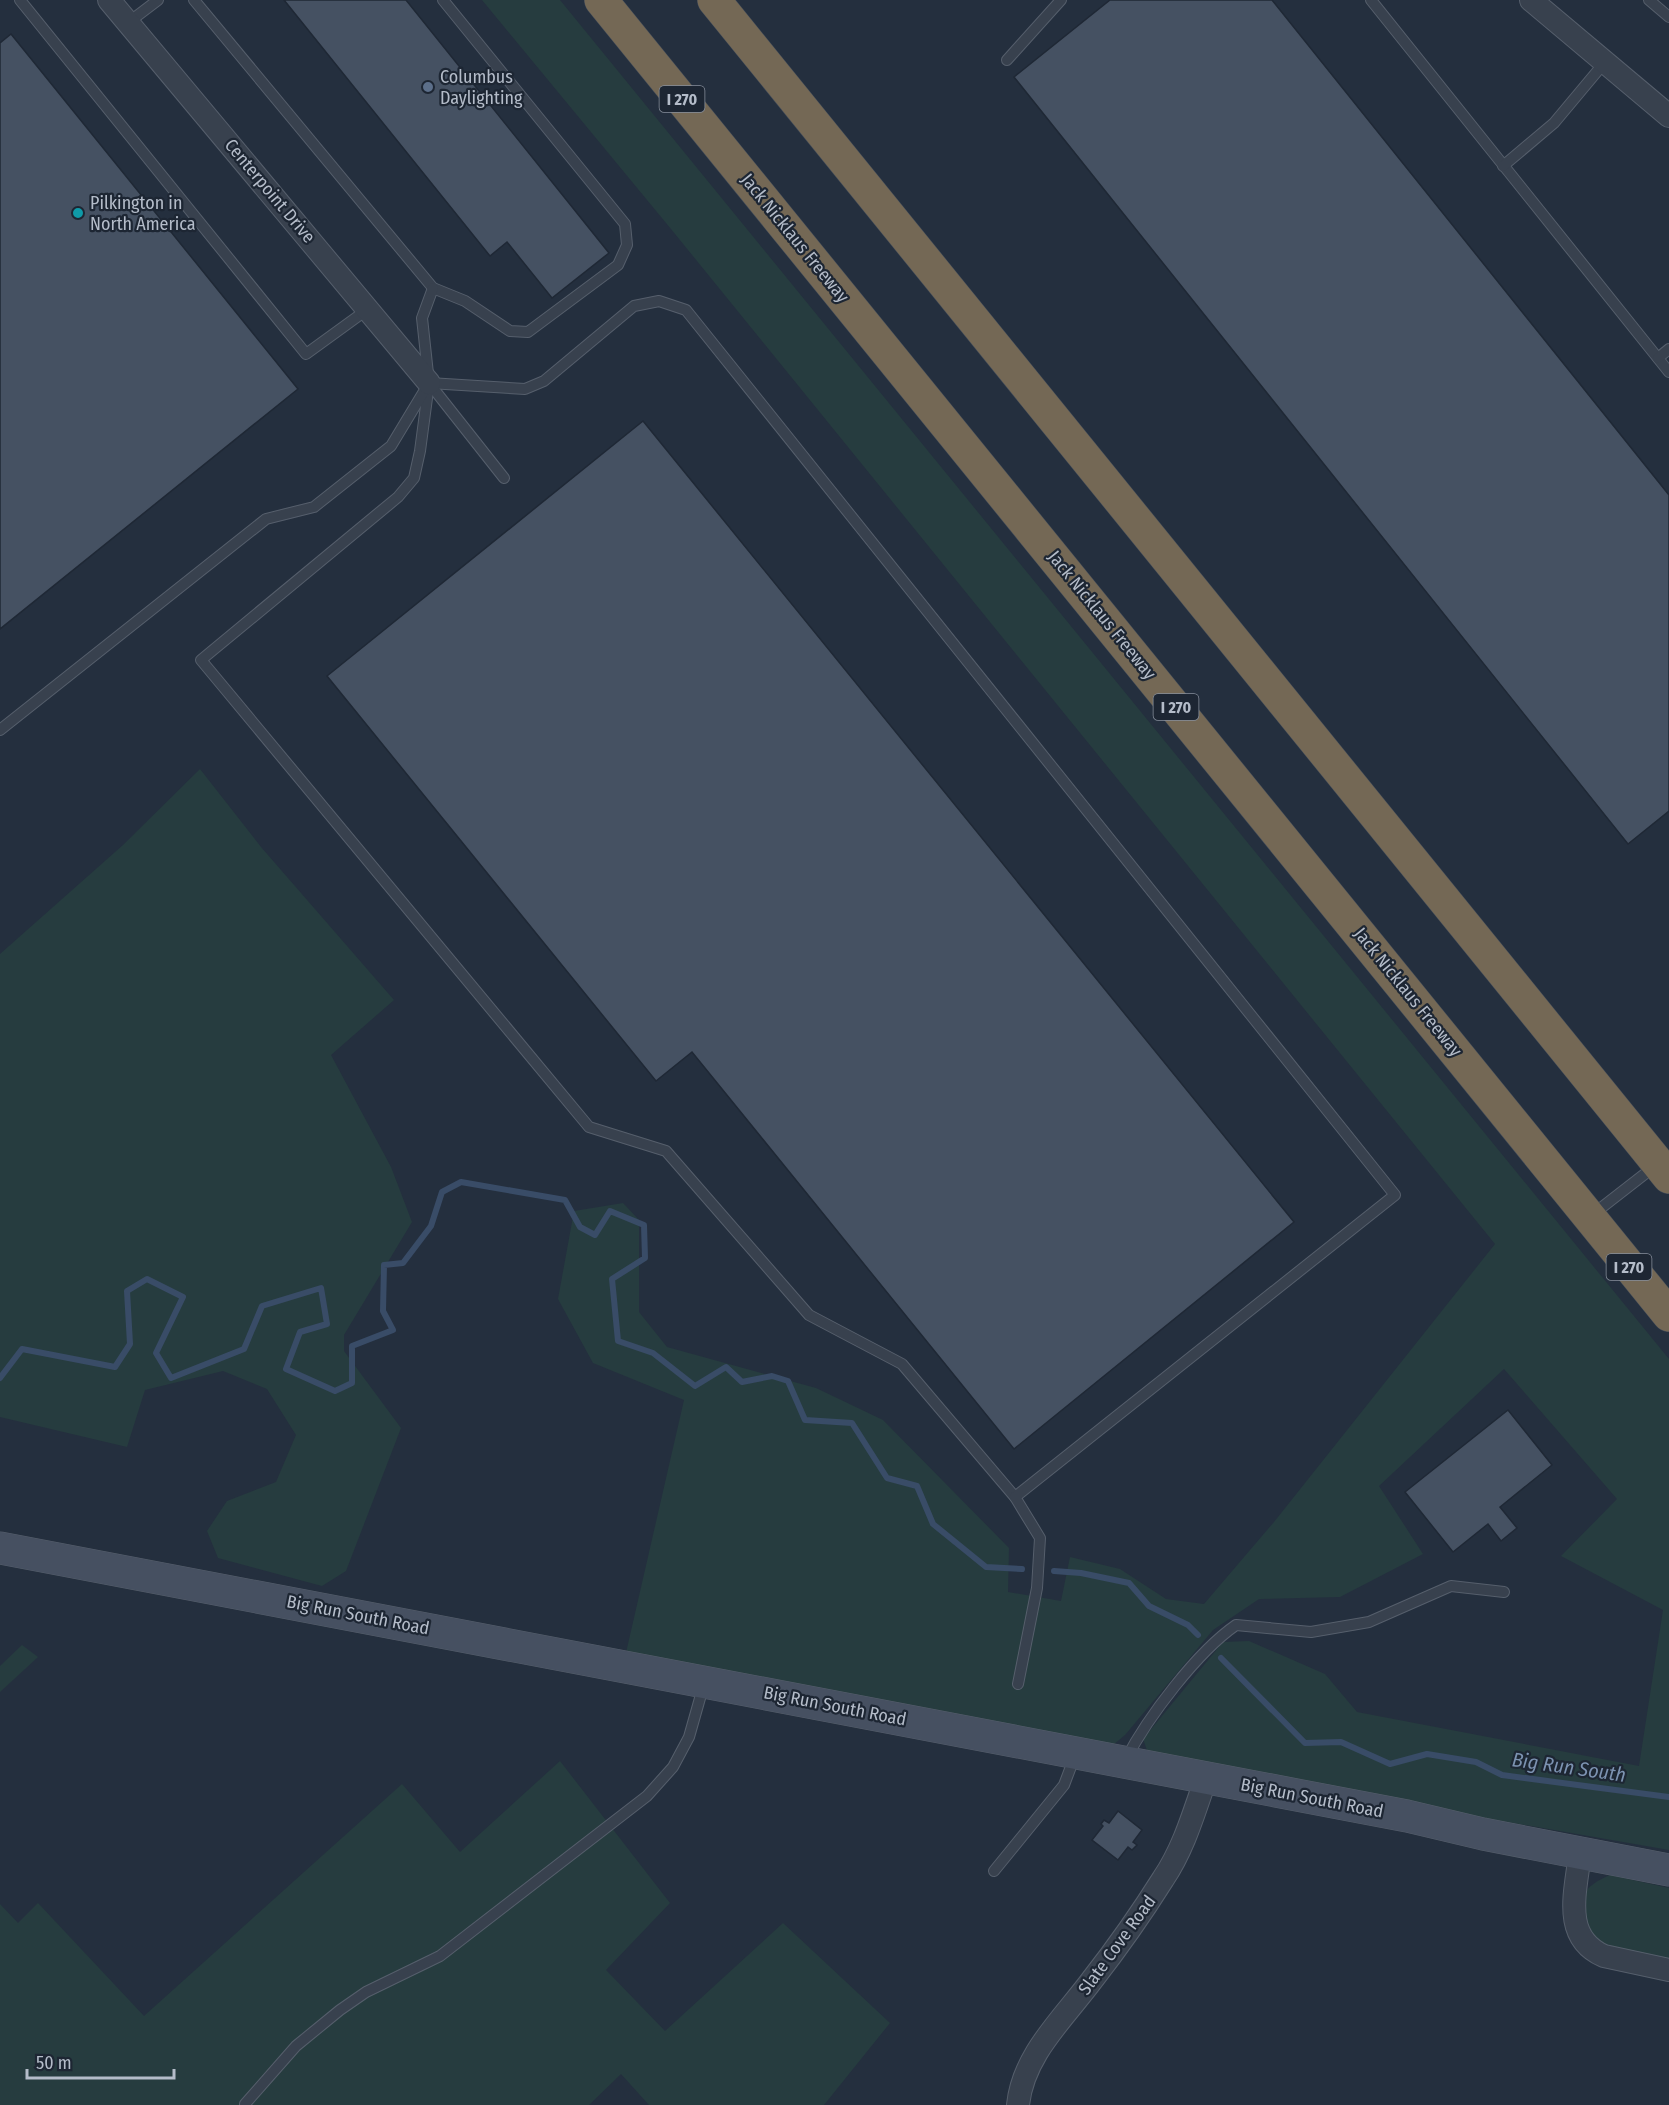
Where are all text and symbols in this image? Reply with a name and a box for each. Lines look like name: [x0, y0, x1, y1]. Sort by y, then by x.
place label: Columbus Daylighting: [440, 66, 523, 109]
marker: Columbus Daylighting: [421, 80, 435, 94]
road number: I 270: [660, 86, 704, 112]
street label: Centerpoint Drive: [220, 134, 320, 248]
street label: Jack Nicklaus Freeway: [736, 169, 854, 307]
place label: Pilkington in North America: [90, 192, 196, 235]
marker: Pilkington in North America: [71, 206, 85, 220]
street label: Jack Nicklaus Freeway: [1043, 546, 1161, 684]
road number: I 270: [1154, 694, 1198, 720]
street label: Jack Nicklaus Freeway: [1349, 923, 1467, 1061]
road number: I 270: [1606, 1254, 1652, 1280]
street label: Big Run South Road: [285, 1590, 431, 1640]
street label: Big Run South Road: [762, 1681, 908, 1731]
water label: Big Run South: [1510, 1747, 1628, 1787]
street label: Big Run South Road: [1239, 1773, 1385, 1823]
street label: Slate Cove Road: [1074, 1891, 1160, 1999]
scale bar: [27, 2042, 174, 2080]
text: 50 m: [36, 2052, 72, 2074]

